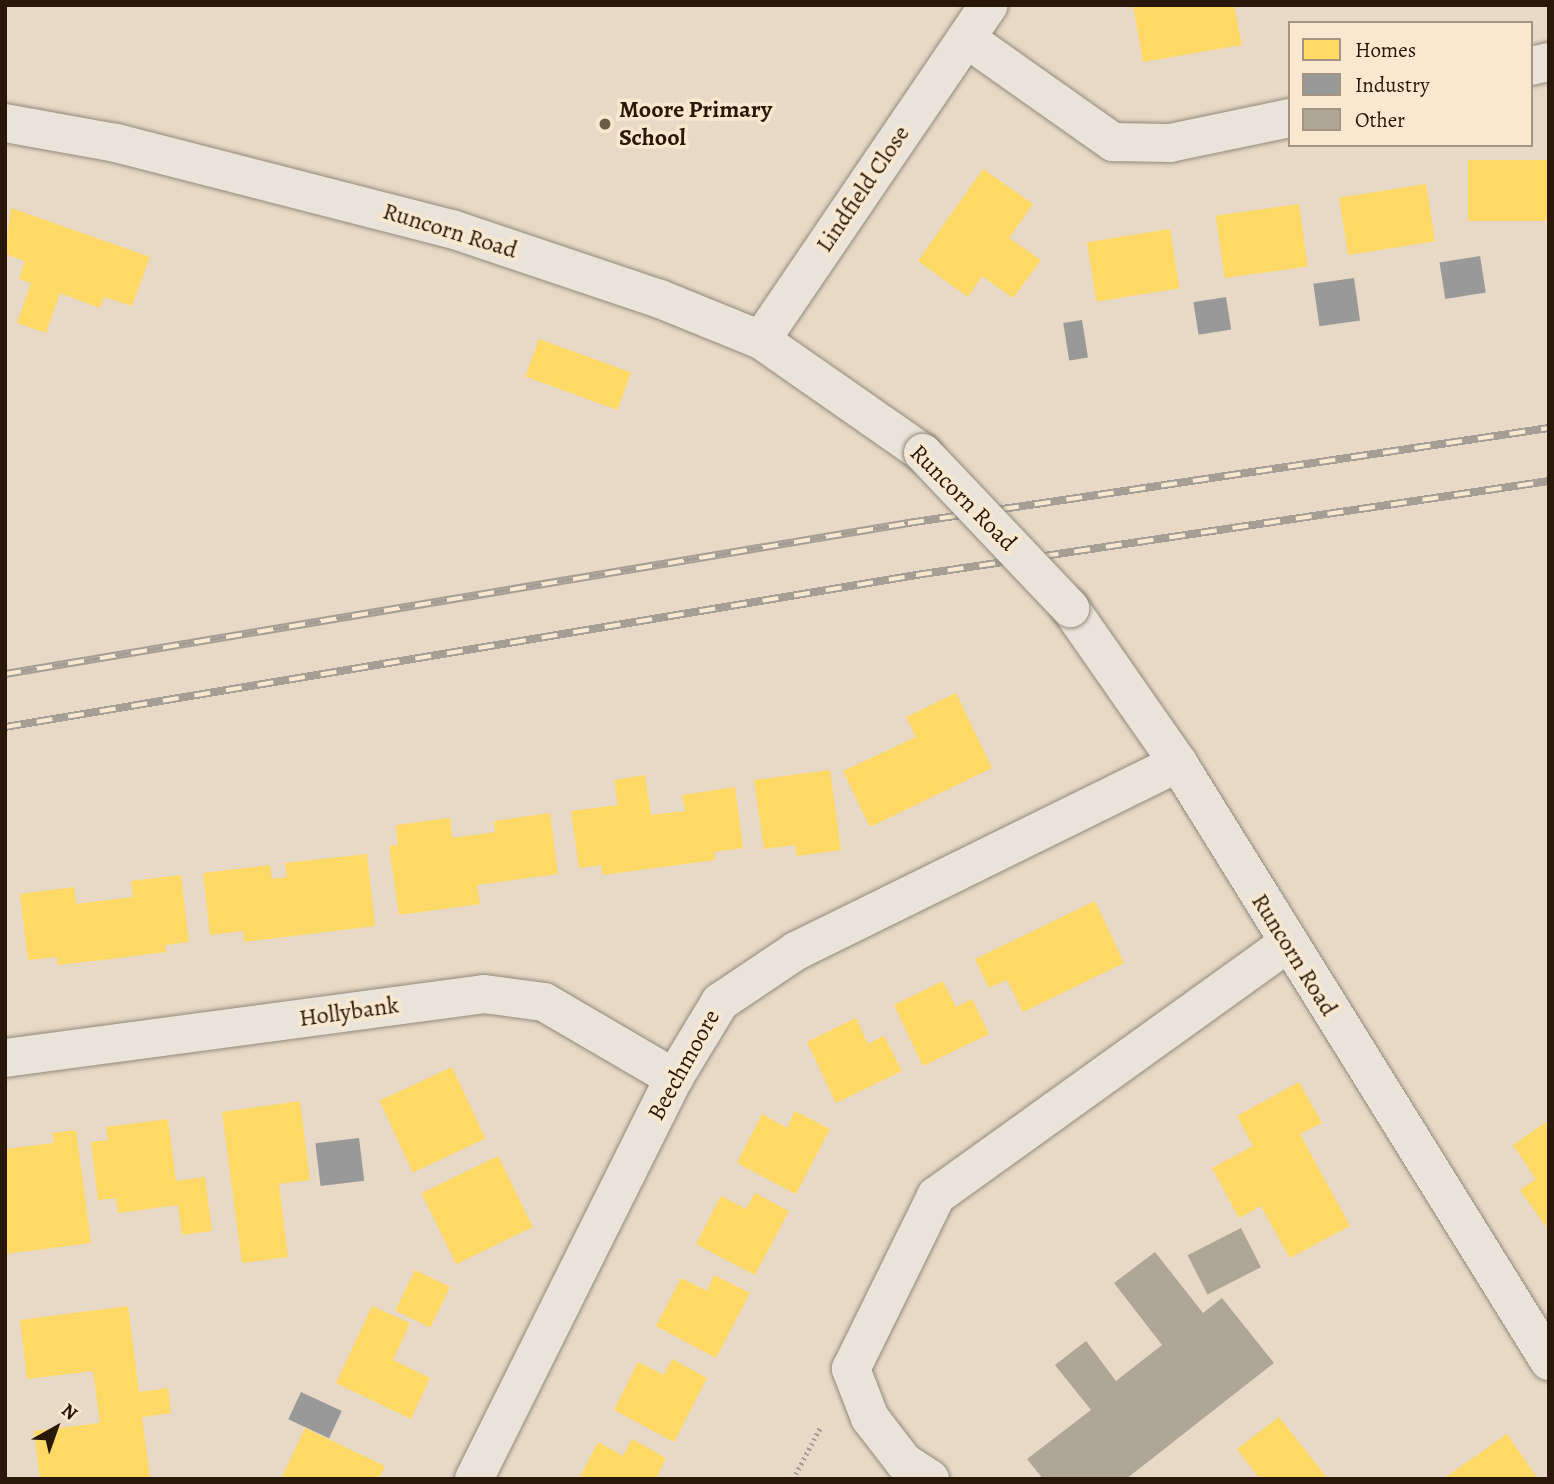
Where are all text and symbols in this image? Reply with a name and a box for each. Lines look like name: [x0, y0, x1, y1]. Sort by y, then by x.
legend: [1288, 21, 1533, 147]
text: Homes: [1355, 36, 1416, 64]
text: Industry: [1355, 71, 1430, 99]
place label: Moore Primary School: [619, 96, 772, 152]
text: Other: [1355, 106, 1405, 134]
marker: Moore Primary School: [597, 116, 613, 132]
street label: Lindfield Close: [810, 120, 916, 258]
street label: Runcorn Road: [379, 197, 521, 265]
street label: Runcorn Road: [904, 439, 1022, 557]
street label: Runcorn Road: [1245, 888, 1343, 1022]
street label: Hollybank: [297, 991, 401, 1033]
street label: Beechmoore: [642, 1005, 726, 1125]
north arrow: [21, 1393, 91, 1463]
text: N: [56, 1398, 83, 1426]

